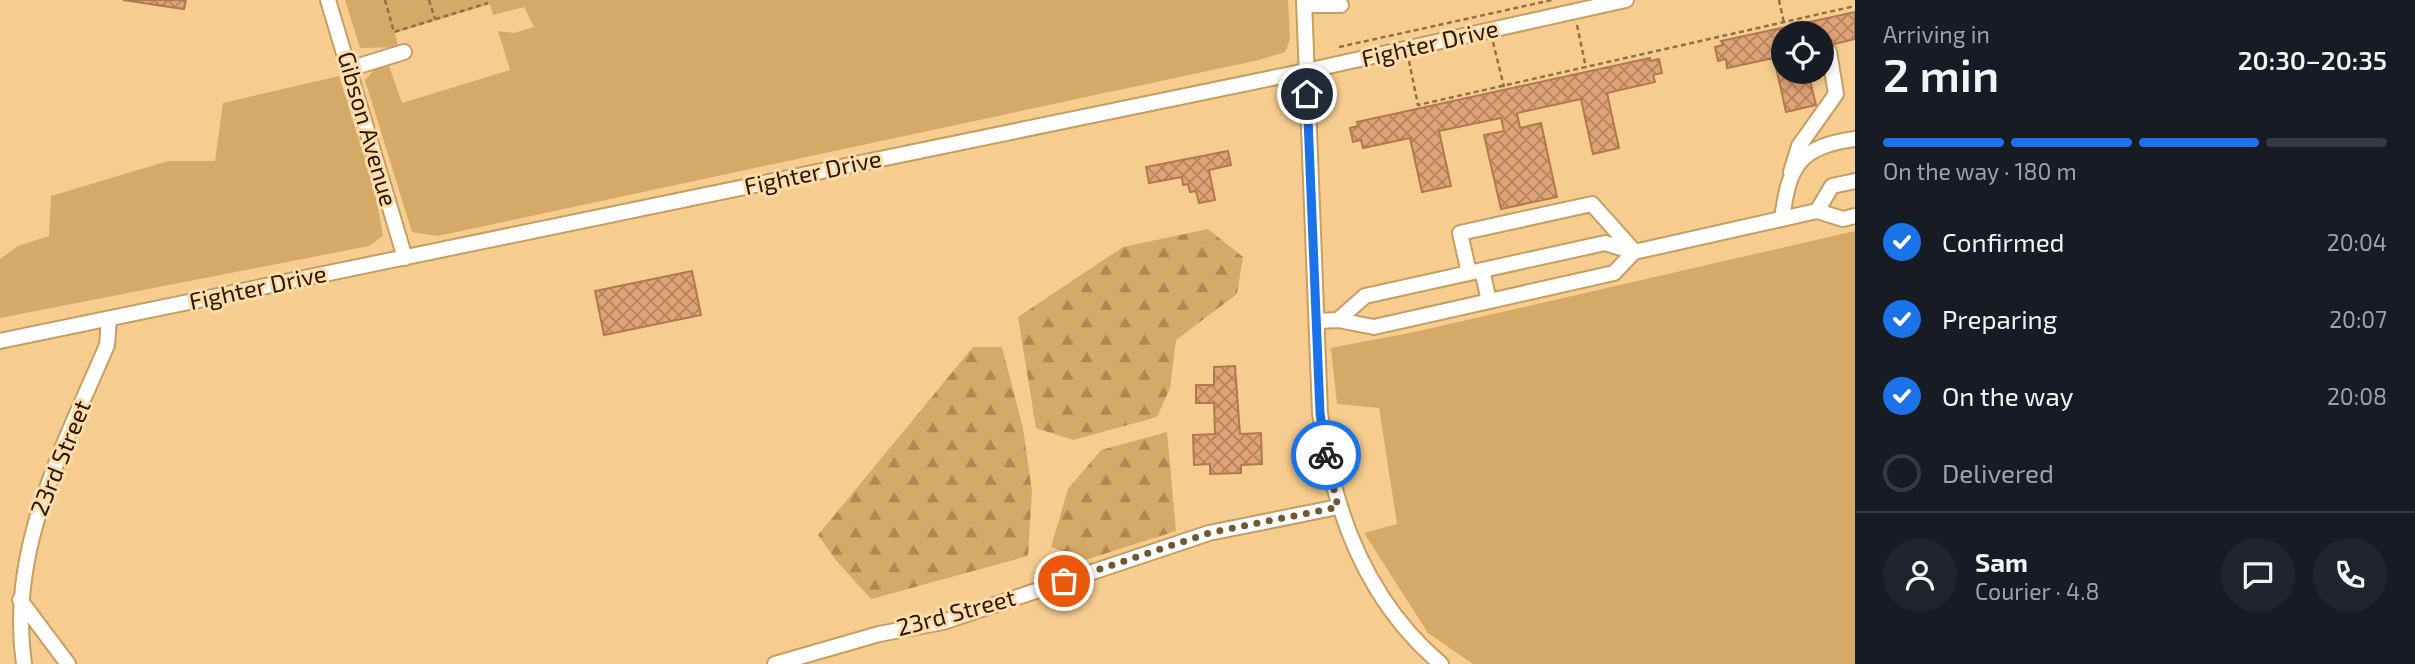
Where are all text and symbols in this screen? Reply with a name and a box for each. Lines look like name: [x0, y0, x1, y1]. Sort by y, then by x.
street label: Fighter Drive: [1358, 13, 1501, 72]
text: Arriving in: [1883, 20, 1990, 48]
map controls: [1771, 21, 1834, 84]
button: locate: [1771, 21, 1834, 84]
text: 20:30–20:35: [2238, 44, 2387, 75]
text: 2 min: [1883, 46, 1999, 101]
street label: Gibson Avenue: [332, 48, 404, 209]
pin: [1277, 64, 1337, 124]
icon: home: [1288, 75, 1326, 113]
street label: Fighter Drive: [741, 143, 884, 200]
text: On the way · 180 m: [1883, 157, 2077, 185]
icon: check: [1883, 223, 1921, 261]
text: Confirmed: [1942, 226, 2065, 257]
text: 20:04: [2327, 228, 2387, 256]
street label: Fighter Drive: [186, 258, 329, 315]
icon: check: [1883, 300, 1921, 338]
text: Preparing: [1942, 303, 2057, 334]
text: 20:07: [2329, 305, 2387, 333]
icon: check: [1883, 377, 1921, 415]
text: On the way: [1942, 380, 2073, 411]
text: 20:08: [2327, 382, 2387, 410]
street label: 23rd Street: [23, 395, 96, 519]
courier: [1291, 420, 1361, 490]
icon: bike: [1307, 436, 1345, 474]
text: Delivered: [1942, 457, 2054, 488]
button: person: [1883, 538, 1957, 612]
button: chat: [2221, 538, 2295, 612]
button: phone: [2313, 538, 2387, 612]
text: Sam: [1975, 546, 2028, 577]
pin: [1034, 551, 1094, 611]
icon: bag: [1045, 562, 1083, 600]
text: Courier · 4.8: [1975, 577, 2099, 605]
street label: 23rd Street: [893, 582, 1018, 641]

